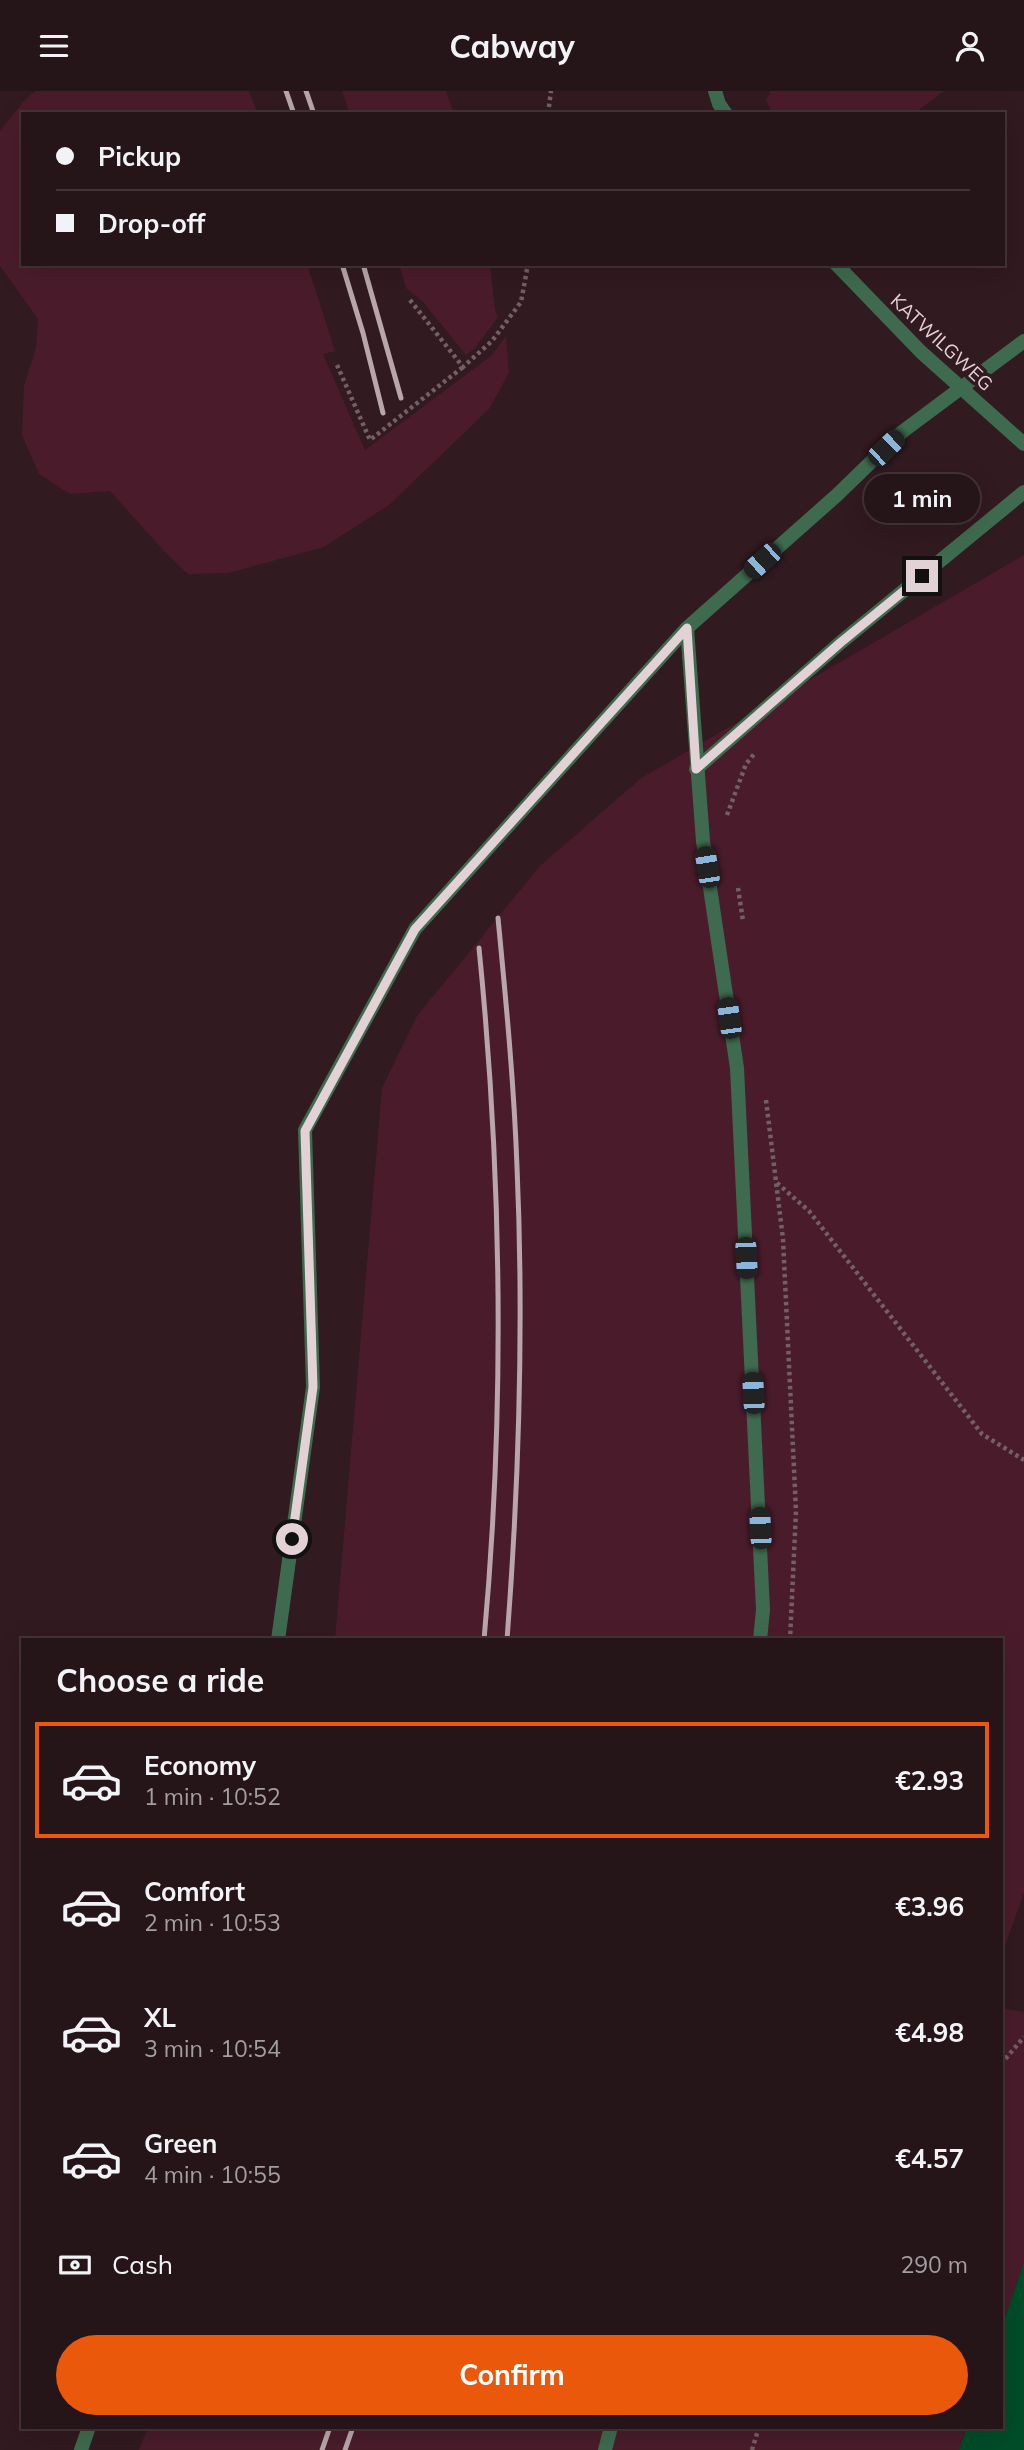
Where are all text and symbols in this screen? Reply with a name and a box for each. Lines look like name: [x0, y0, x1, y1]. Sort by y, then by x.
text: Cabway: [449, 26, 575, 66]
icon: menu: [35, 27, 73, 65]
icon: person: [951, 27, 989, 65]
text: Pickup: [98, 140, 181, 173]
text: Drop-off: [98, 207, 205, 240]
street label: KATWILGWEG: [886, 288, 998, 396]
car: [864, 426, 909, 470]
callout: 1 min: [864, 475, 980, 524]
text: 1 min: [892, 484, 952, 513]
car: [740, 539, 785, 583]
route end: [906, 560, 938, 592]
car: [694, 845, 721, 889]
car: [716, 996, 743, 1040]
car: [735, 1236, 758, 1280]
car: [742, 1371, 765, 1415]
car: [749, 1506, 772, 1550]
route start: [276, 1523, 308, 1555]
text: Choose a ride: [56, 1660, 264, 1700]
icon: car: [60, 1749, 123, 1812]
text: Economy: [144, 1749, 256, 1782]
text: €2.93: [895, 1764, 964, 1797]
text: 1 min · 10:52: [144, 1782, 281, 1811]
icon: car: [60, 1875, 123, 1938]
text: Comfort: [144, 1875, 245, 1908]
text: €3.96: [895, 1890, 964, 1923]
text: 2 min · 10:53: [144, 1908, 281, 1937]
icon: car: [60, 2001, 123, 2064]
text: XL: [144, 2001, 176, 2034]
text: €4.98: [895, 2016, 964, 2049]
text: 3 min · 10:54: [144, 2034, 281, 2063]
icon: car: [60, 2127, 123, 2190]
text: Green: [144, 2127, 217, 2160]
text: €4.57: [895, 2142, 964, 2175]
text: 4 min · 10:55: [144, 2160, 281, 2189]
icon: cash: [56, 2246, 94, 2284]
text: Cash: [112, 2248, 173, 2281]
text: 290 m: [900, 2250, 968, 2279]
button: Confirm: [56, 2335, 968, 2415]

